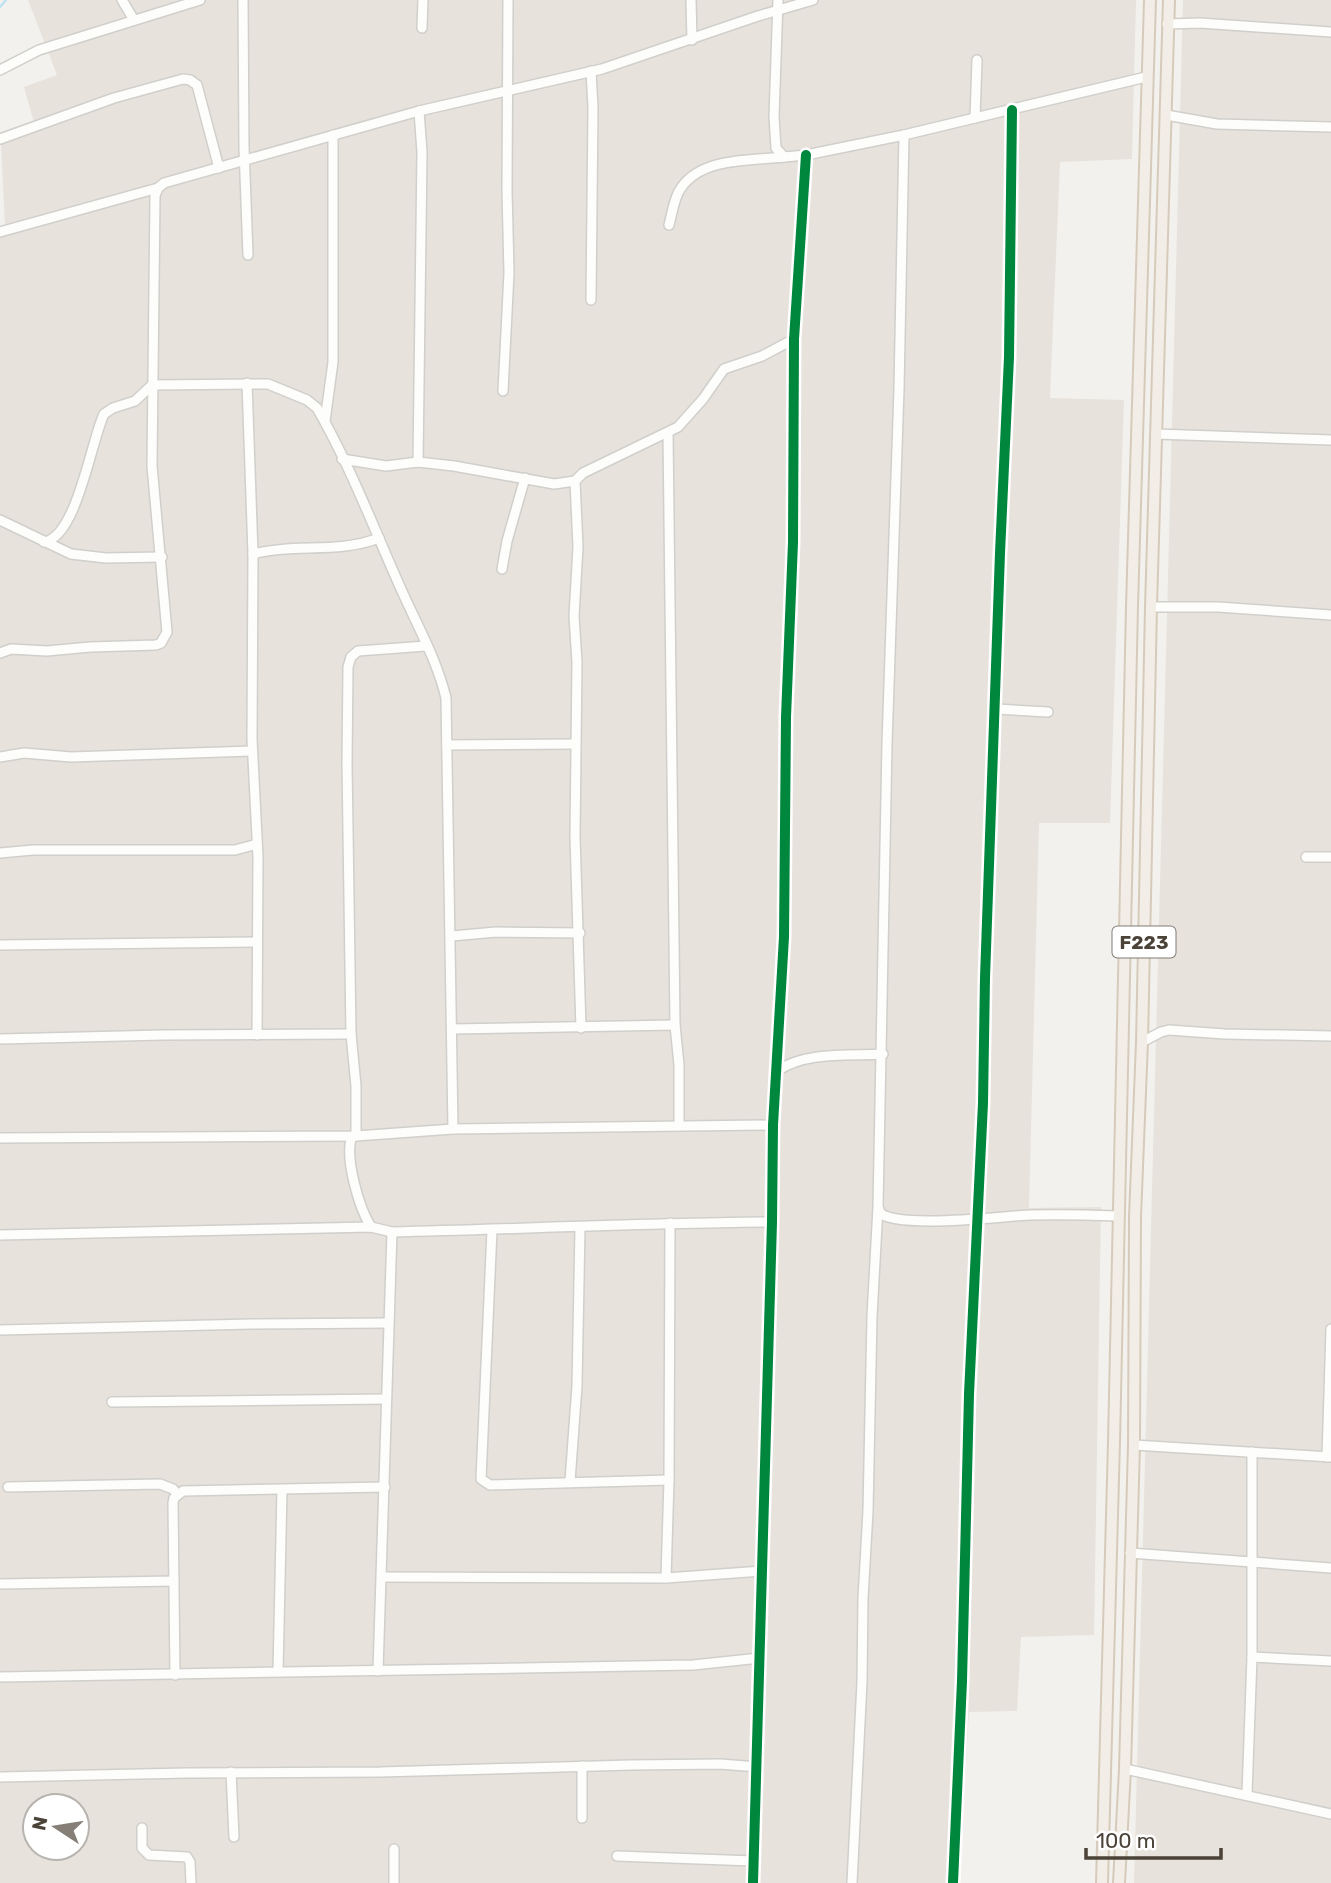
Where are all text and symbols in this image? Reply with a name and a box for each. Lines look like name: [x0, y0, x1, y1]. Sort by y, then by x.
road number: F223: [1112, 926, 1176, 958]
north arrow: [21, 1792, 91, 1862]
text: N: [27, 1814, 53, 1833]
scale bar: [1086, 1816, 1221, 1860]
text: 100 m: [1096, 1828, 1155, 1853]

